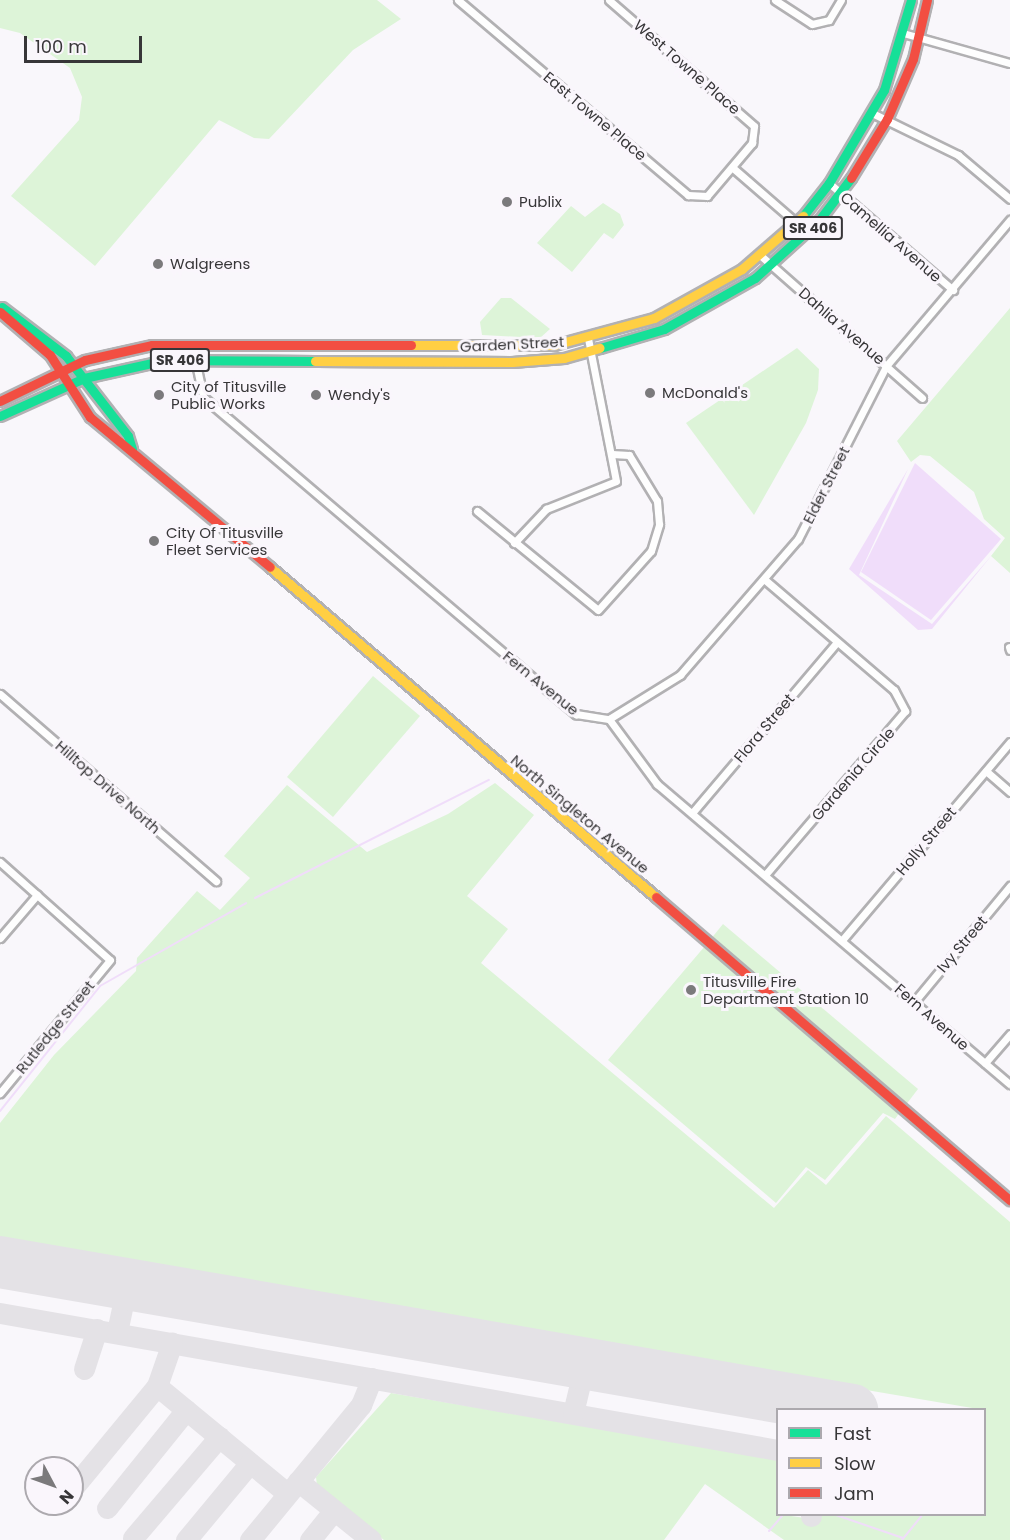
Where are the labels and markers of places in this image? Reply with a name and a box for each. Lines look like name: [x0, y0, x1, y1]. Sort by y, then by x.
place label: Publix: [519, 193, 562, 211]
marker: Publix: [500, 195, 514, 209]
place label: Walgreens: [170, 255, 250, 273]
marker: Walgreens: [151, 257, 165, 271]
place label: City of Titusville Public Works: [171, 377, 286, 412]
place label: McDonald's: [662, 384, 748, 402]
place label: Wendy's: [328, 386, 390, 404]
marker: McDonald's: [643, 386, 657, 400]
marker: City of Titusville Public Works: [152, 388, 166, 402]
marker: Wendy's: [309, 388, 323, 402]
place label: City Of Titusville Fleet Services: [166, 523, 283, 558]
marker: City Of Titusville Fleet Services: [147, 534, 161, 548]
place label: Titusville Fire Department Station 10: [703, 972, 869, 1007]
marker: Titusville Fire Department Station 10: [684, 983, 698, 997]

